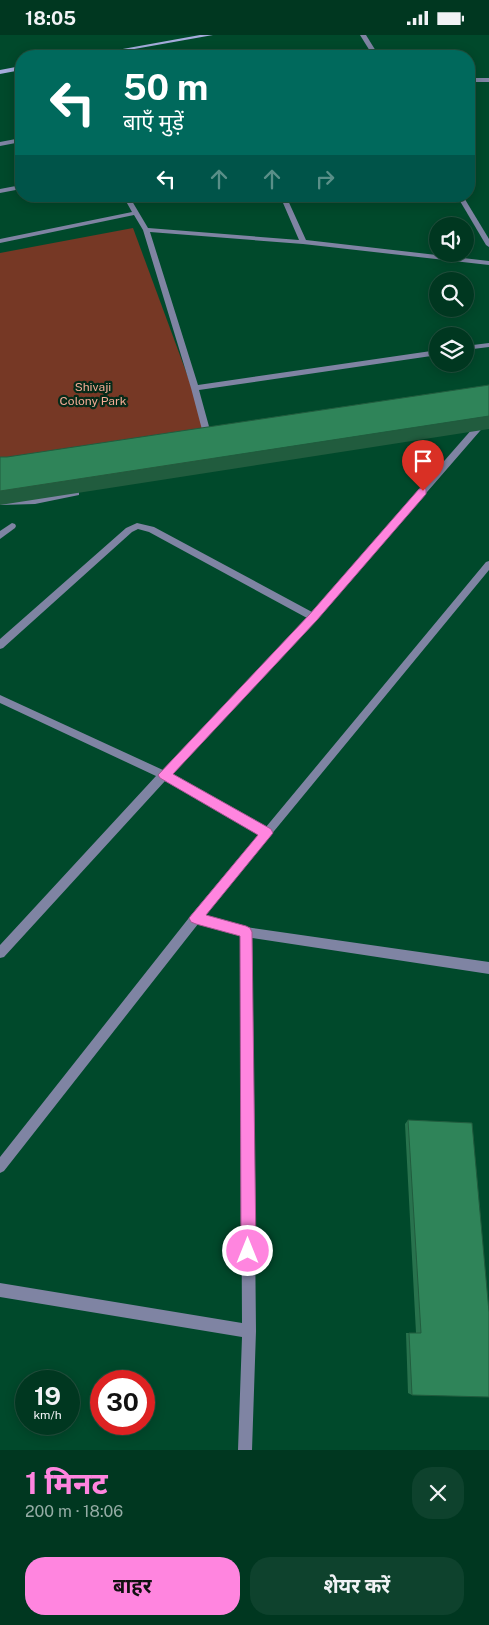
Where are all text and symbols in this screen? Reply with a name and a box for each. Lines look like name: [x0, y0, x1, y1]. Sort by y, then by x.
text: 18:05: [25, 7, 76, 29]
text: 50 m: [123, 67, 208, 108]
icon: left: [40, 70, 105, 135]
text: बाएँ मुड़ें: [123, 109, 184, 135]
icon: left: [152, 165, 180, 193]
icon: ahead: [205, 165, 233, 193]
icon: ahead: [258, 165, 286, 193]
icon: right: [311, 165, 339, 193]
map controls: [429, 217, 474, 372]
button: sound: [429, 217, 474, 262]
button: search: [429, 272, 474, 317]
button: layers: [429, 327, 474, 372]
park label: Shivaji Colony Park: [60, 380, 127, 408]
pin: [402, 440, 444, 491]
icon: arrive: [409, 447, 437, 475]
position arrow: [221, 1224, 273, 1276]
speed limit sign: 30: [90, 1370, 155, 1435]
text: 19: [34, 1381, 61, 1411]
text: km/h: [33, 1408, 62, 1422]
text: 1 मिनट: [25, 1465, 108, 1501]
button: close: [412, 1467, 464, 1519]
text: 200 m · 18:06: [25, 1502, 123, 1521]
button: बाहर: [25, 1557, 240, 1615]
button: शेयर करें: [250, 1557, 464, 1615]

